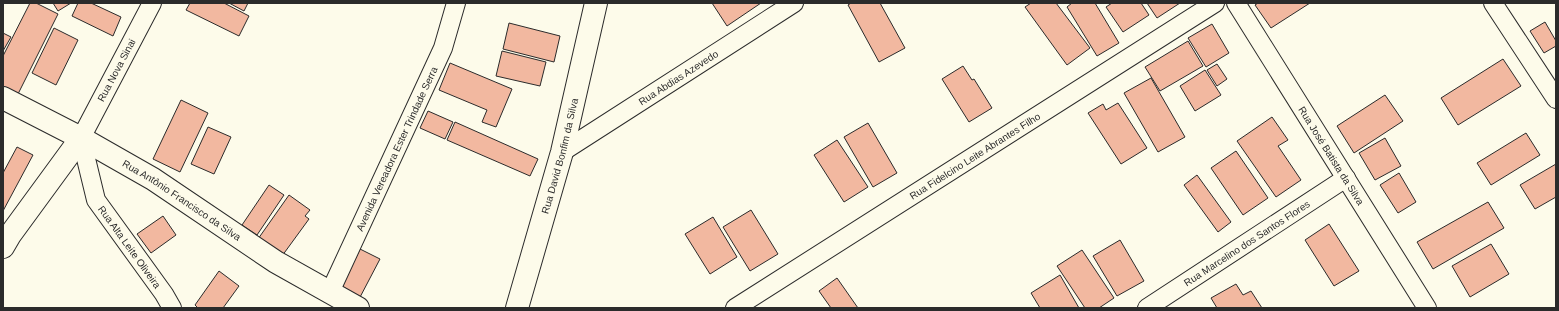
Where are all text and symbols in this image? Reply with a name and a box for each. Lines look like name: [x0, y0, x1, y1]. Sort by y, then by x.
street label: Rua Nova Sinai: [95, 37, 138, 103]
street label: Rua Abdias Azevedo: [637, 48, 721, 107]
street label: Avenida Vereadora Ester Trindade Serra: [354, 64, 440, 233]
street label: Rua David Bonfim da Silva: [539, 97, 580, 215]
street label: Rua José Batista da Silva: [1296, 105, 1366, 207]
street label: Rua Fidelcino Leite Abrantes Filho: [908, 110, 1043, 202]
street label: Rua Antônio Francisco da Silva: [120, 158, 243, 243]
street label: Rua Marcelino dos Santos Flores: [1182, 198, 1312, 288]
street label: Rua Alta Leite Oliveira: [96, 204, 163, 291]

